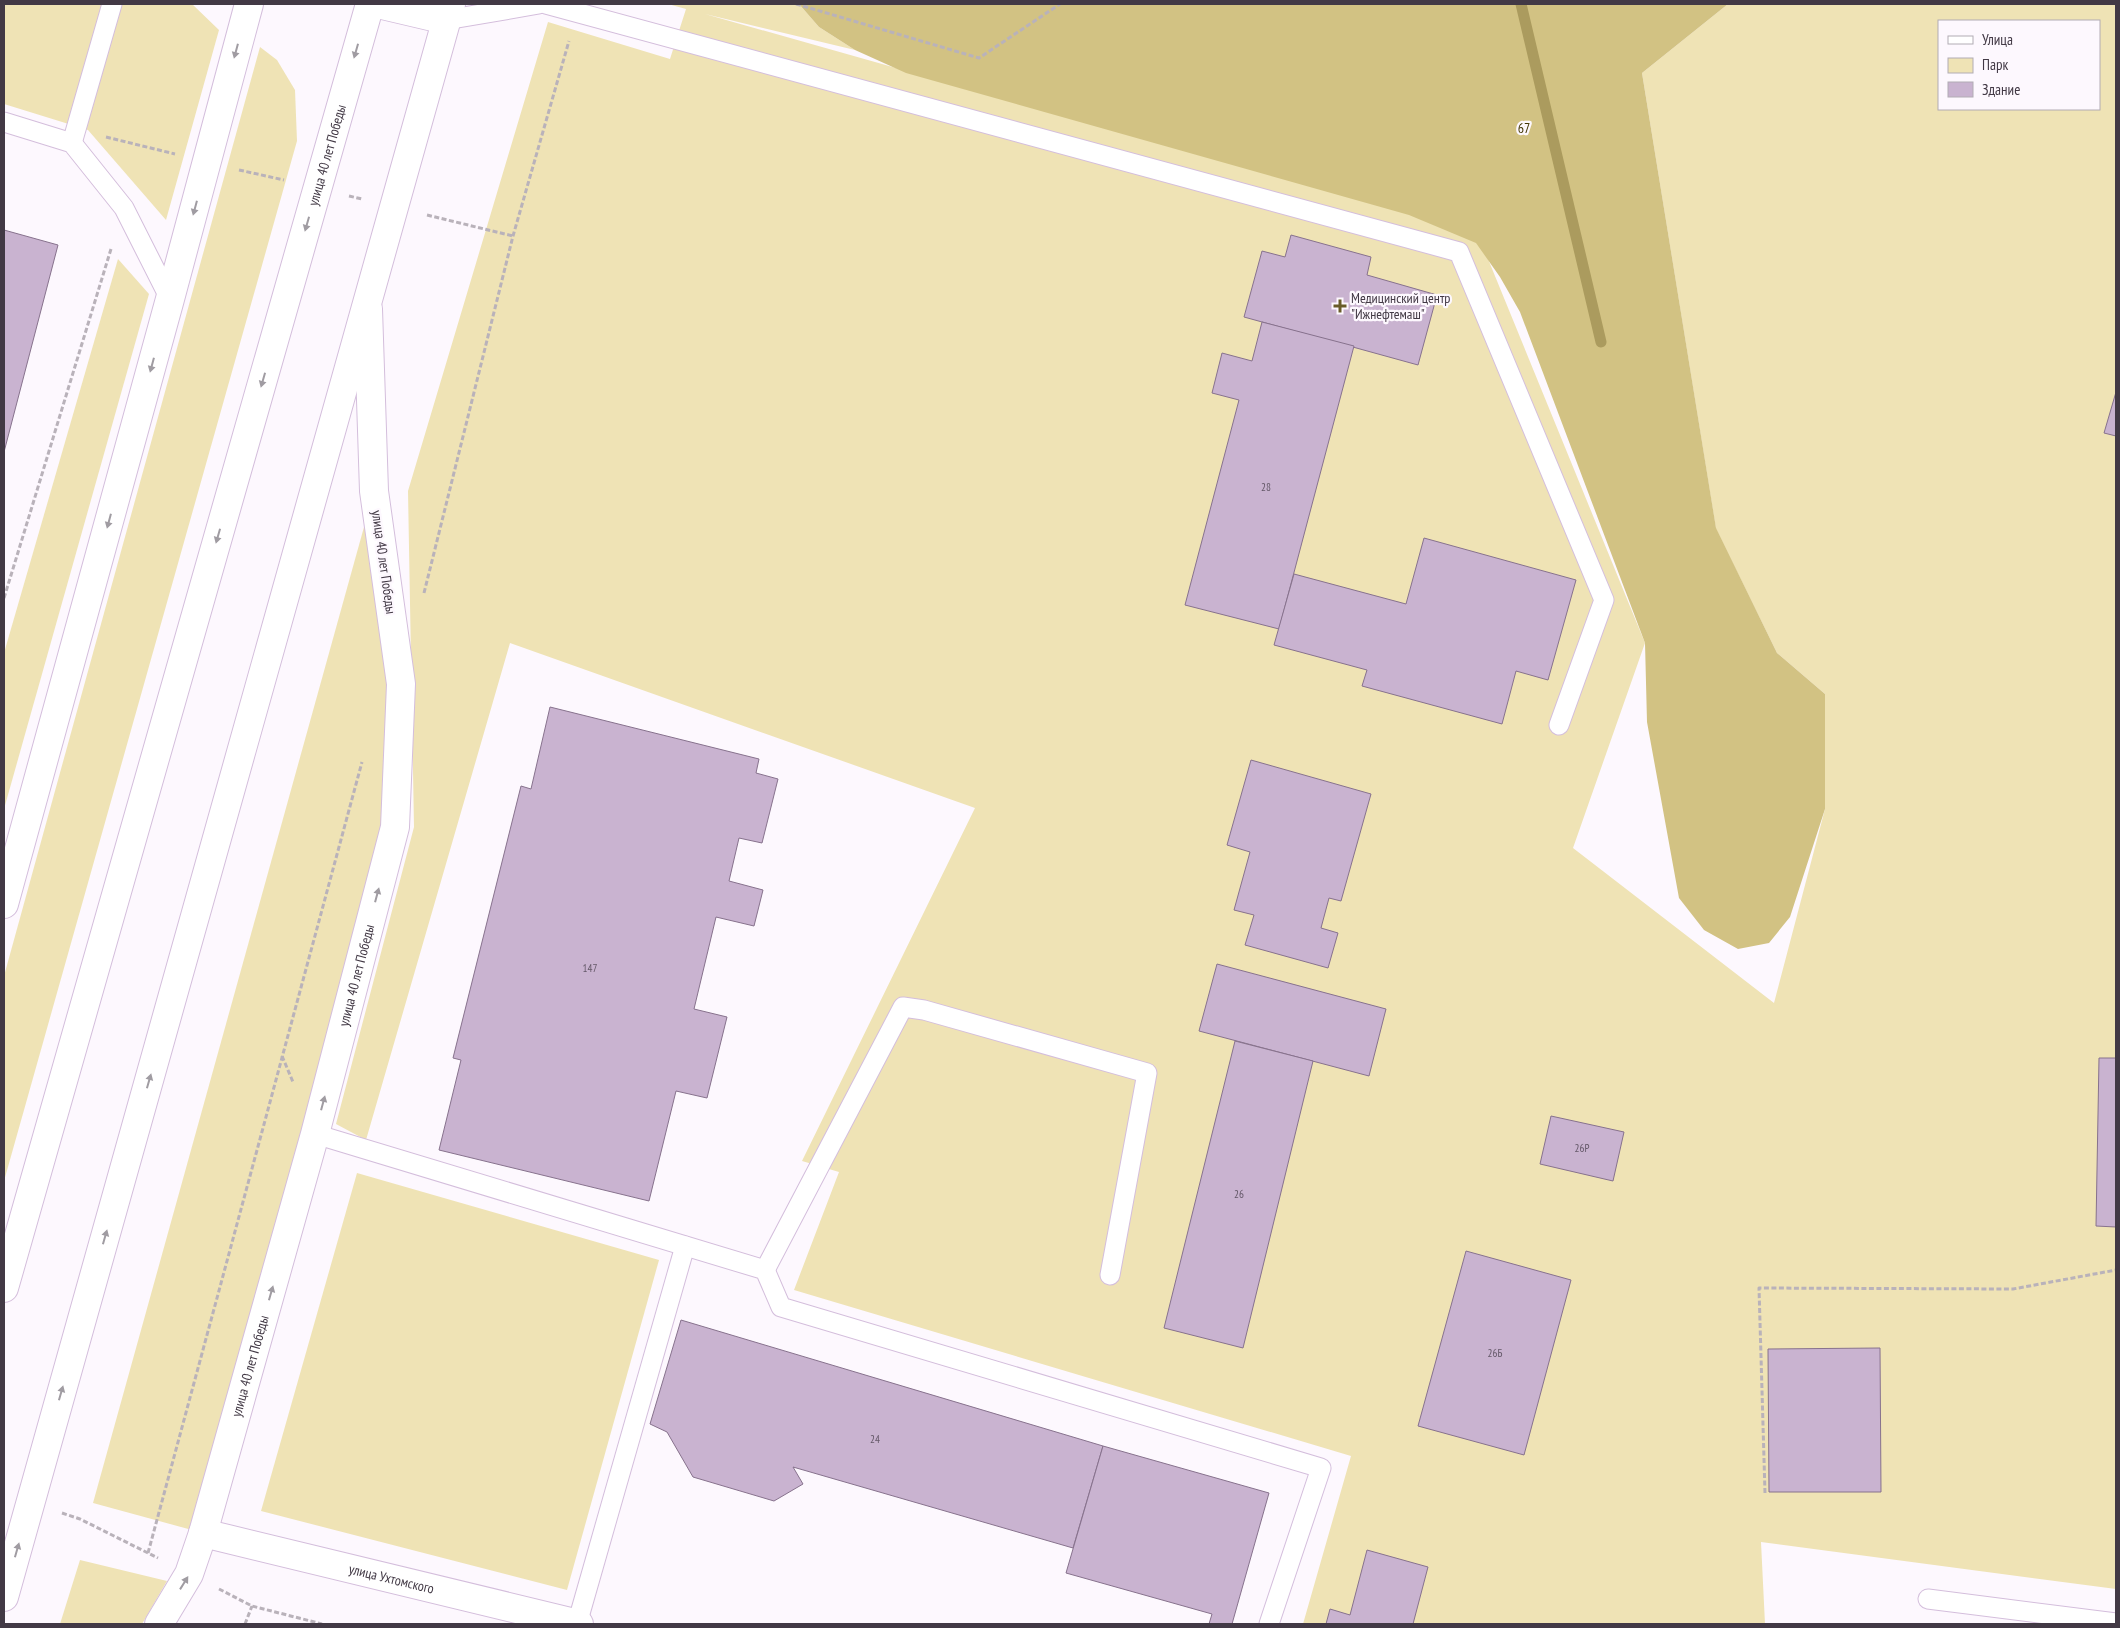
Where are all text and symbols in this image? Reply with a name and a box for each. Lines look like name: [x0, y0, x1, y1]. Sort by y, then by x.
legend: [1938, 20, 2100, 110]
text: Улица: [1982, 30, 2013, 49]
one-way arrow: [232, 43, 240, 58]
one-way arrow: [352, 43, 360, 58]
text: Парк: [1982, 55, 2008, 74]
text: Здание: [1982, 80, 2020, 99]
street label: улица 40 лет Победы: [304, 102, 350, 208]
park label: 67: [1518, 119, 1530, 137]
one-way arrow: [190, 201, 198, 216]
one-way arrow: [303, 216, 311, 231]
place label: Медицинский центр "Ижнефтемаш": [1351, 289, 1450, 323]
marker: Медицинский центр "Ижнефтемаш": [1333, 299, 1347, 313]
one-way arrow: [148, 357, 156, 372]
one-way arrow: [258, 373, 266, 388]
house number: 28: [1261, 480, 1271, 494]
street label: улица 40 лет Победы: [368, 509, 400, 615]
one-way arrow: [105, 514, 113, 529]
one-way arrow: [214, 529, 222, 544]
one-way arrow: [374, 887, 382, 902]
street label: улица 40 лет Победы: [334, 922, 378, 1028]
house number: 147: [583, 961, 597, 975]
one-way arrow: [145, 1073, 153, 1088]
one-way arrow: [319, 1095, 327, 1110]
house number: 26Р: [1575, 1141, 1589, 1155]
house number: 26: [1234, 1187, 1244, 1201]
one-way arrow: [101, 1229, 109, 1244]
one-way arrow: [267, 1286, 275, 1301]
street label: улица 40 лет Победы: [227, 1313, 273, 1419]
house number: 26Б: [1488, 1346, 1503, 1360]
one-way arrow: [57, 1386, 65, 1401]
house number: 24: [870, 1432, 880, 1446]
one-way arrow: [13, 1542, 21, 1557]
street label: улица Ухтомского: [347, 1560, 436, 1598]
one-way arrow: [180, 1576, 189, 1589]

